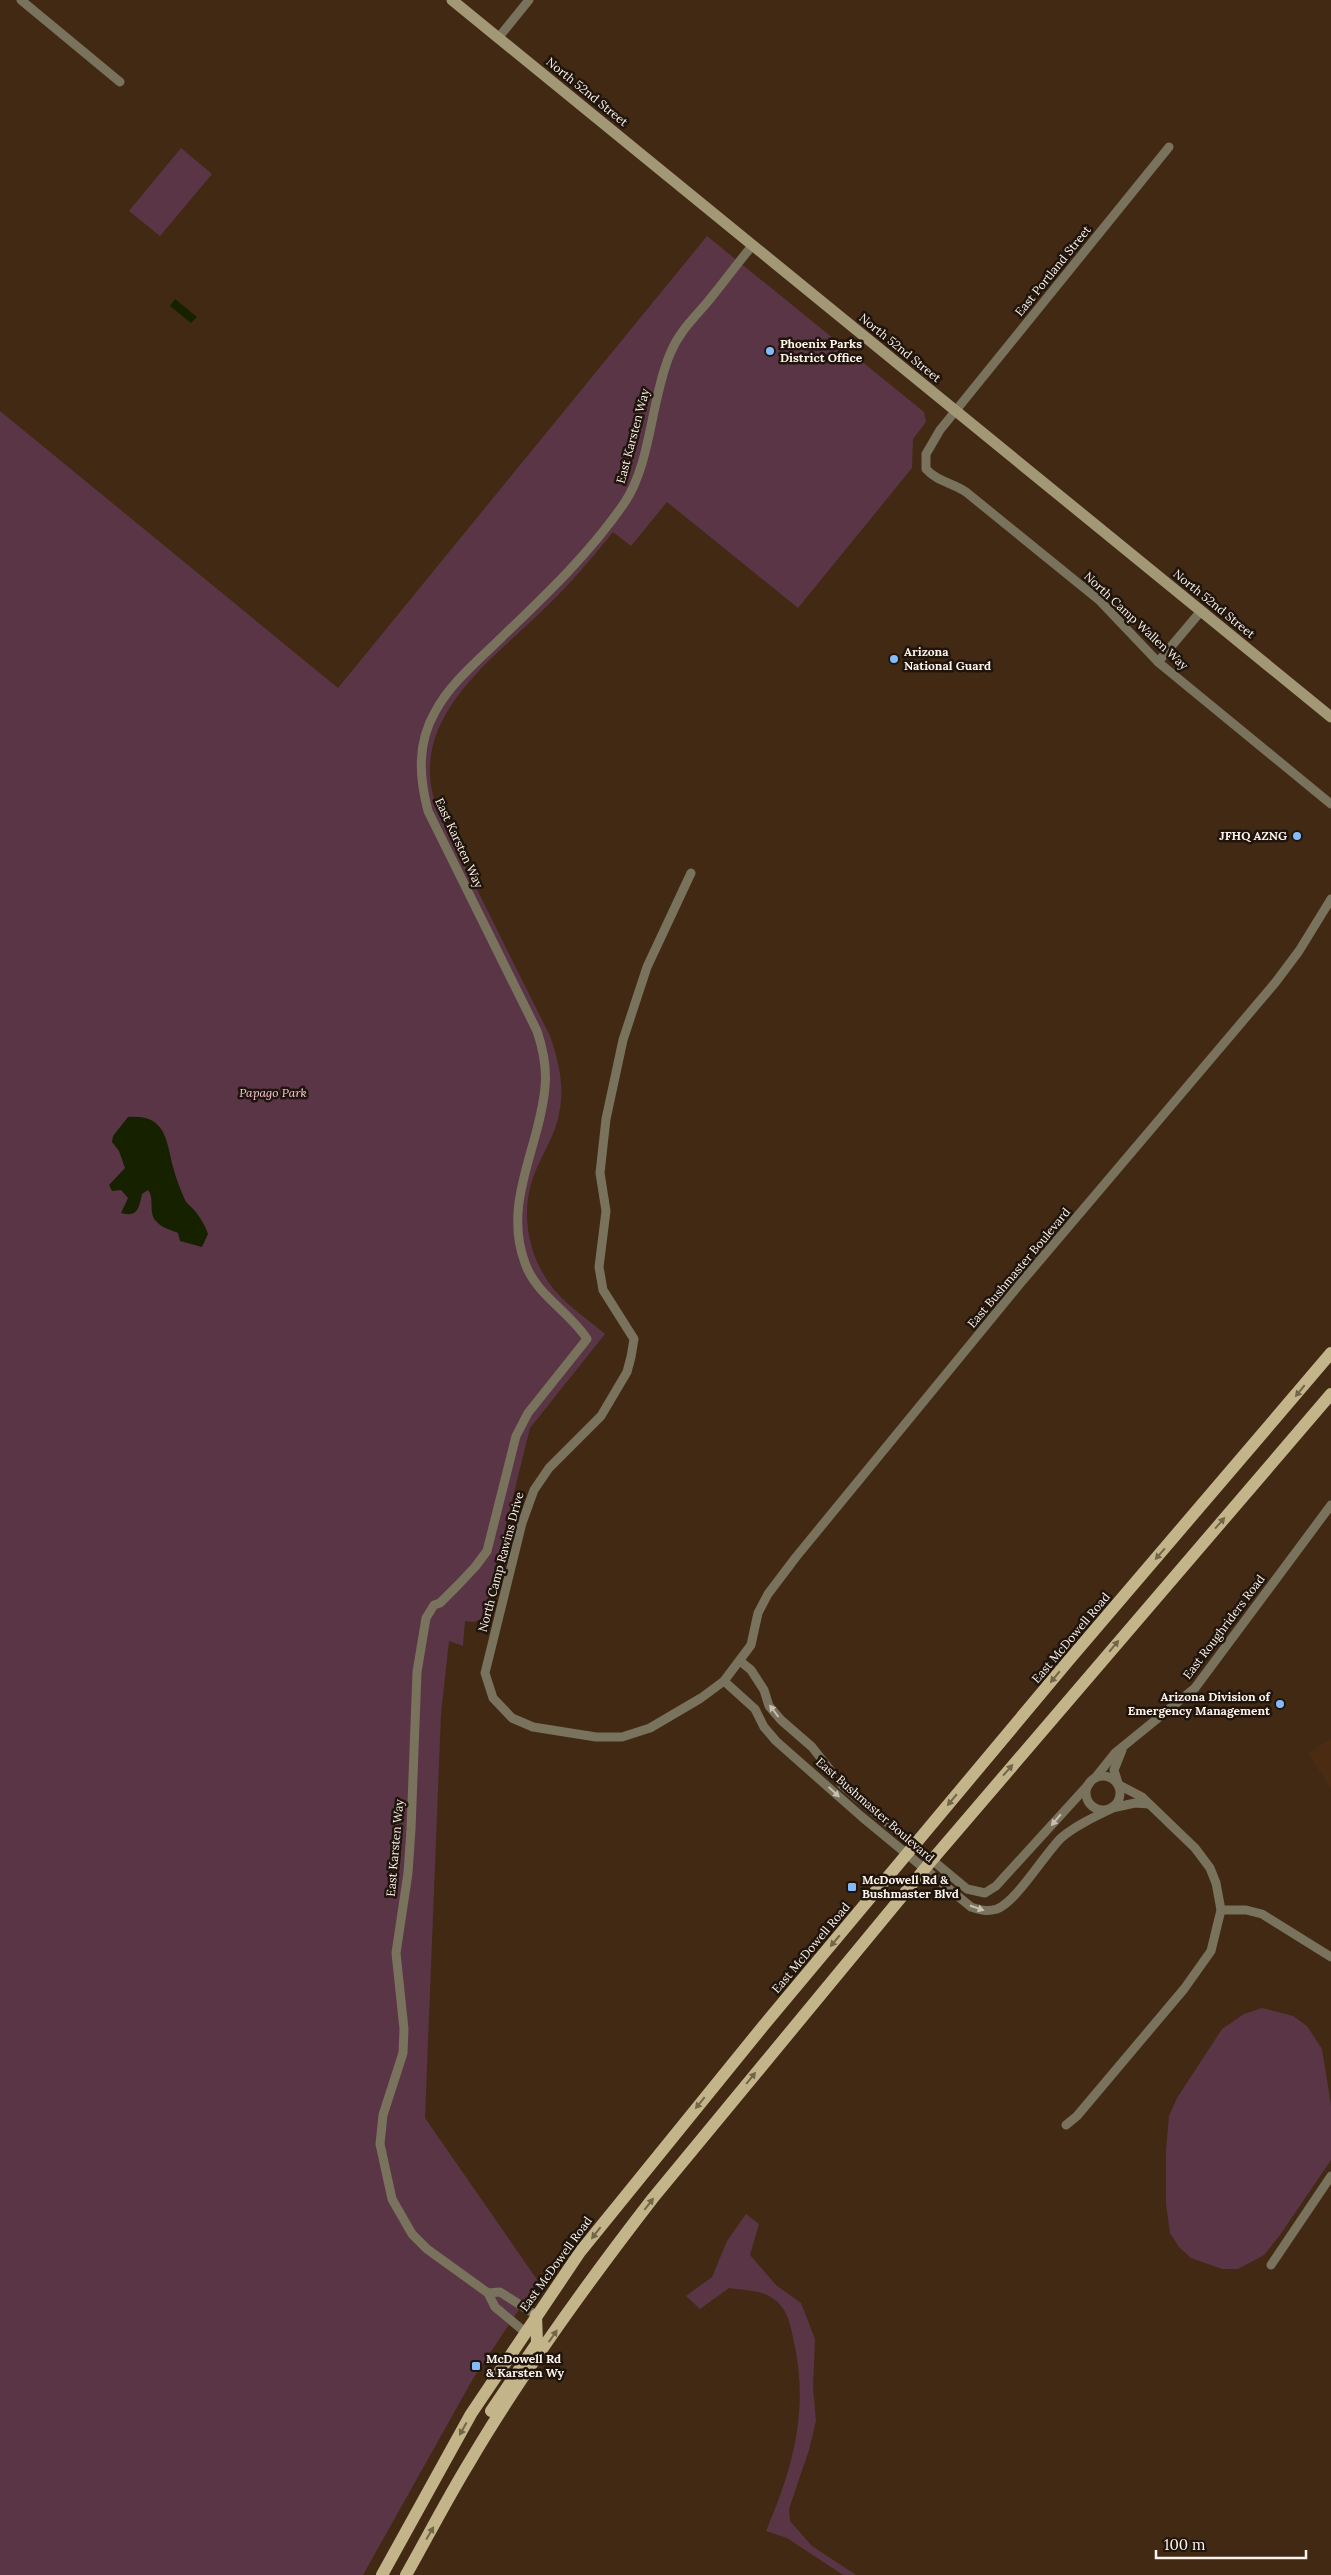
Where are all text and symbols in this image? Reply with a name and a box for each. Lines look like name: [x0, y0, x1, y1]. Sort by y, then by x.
street label: North 52nd Street: [543, 54, 632, 129]
street label: East Portland Street: [1011, 222, 1094, 319]
street label: North 52nd Street: [856, 310, 945, 385]
place label: Phoenix Parks District Office: [780, 336, 863, 365]
marker: Phoenix Parks District Office: [764, 345, 776, 357]
street label: East Karsten Way: [613, 386, 653, 485]
street label: North 52nd Street: [1170, 566, 1259, 641]
street label: North Camp Wallen Way: [1081, 568, 1192, 673]
place label: Arizona National Guard: [904, 644, 991, 673]
marker: Arizona National Guard: [888, 653, 900, 665]
street label: East Karsten Way: [432, 795, 487, 891]
place label: JFHQ AZNG: [1219, 828, 1287, 843]
marker: JFHQ AZNG: [1291, 830, 1303, 842]
park label: Papago Park: [239, 1085, 307, 1100]
street label: East Bushmaster Boulevard: [964, 1205, 1073, 1331]
one-way arrow: [1295, 1384, 1306, 1397]
street label: North Camp Rawins Drive: [475, 1490, 527, 1634]
one-way arrow: [1214, 1517, 1225, 1530]
one-way arrow: [1155, 1547, 1166, 1560]
street label: East Roughriders Road: [1179, 1572, 1268, 1682]
street label: East McDowell Road: [1028, 1589, 1113, 1686]
one-way arrow: [1108, 1640, 1119, 1653]
one-way arrow: [1049, 1671, 1060, 1684]
place label: Arizona Division of Emergency Management: [1128, 1689, 1272, 1718]
marker: Arizona Division of Emergency Management: [1274, 1698, 1286, 1710]
one-way arrow: [768, 1705, 779, 1718]
street label: East Bushmaster Boulevard: [813, 1754, 938, 1865]
one-way arrow: [1003, 1764, 1014, 1777]
one-way arrow: [827, 1786, 840, 1797]
one-way arrow: [947, 1793, 958, 1806]
street label: East Karsten Way: [383, 1798, 406, 1897]
one-way arrow: [1051, 1814, 1062, 1826]
place label: McDowell Rd & Bushmaster Blvd: [862, 1872, 959, 1901]
marker: McDowell Rd & Bushmaster Blvd: [846, 1881, 858, 1893]
street label: East McDowell Road: [768, 1899, 853, 1996]
one-way arrow: [970, 1904, 985, 1912]
one-way arrow: [829, 1934, 840, 1947]
one-way arrow: [746, 2072, 757, 2085]
one-way arrow: [695, 2096, 706, 2109]
one-way arrow: [643, 2198, 654, 2211]
street label: East McDowell Road: [516, 2213, 595, 2314]
one-way arrow: [590, 2226, 601, 2239]
one-way arrow: [548, 2329, 558, 2343]
place label: McDowell Rd & Karsten Wy: [486, 2351, 564, 2380]
marker: McDowell Rd & Karsten Wy: [470, 2360, 482, 2372]
one-way arrow: [458, 2422, 467, 2435]
one-way arrow: [426, 2526, 435, 2539]
scale bar: [1156, 2528, 1306, 2560]
text: 100 m: [1164, 2535, 1205, 2554]

